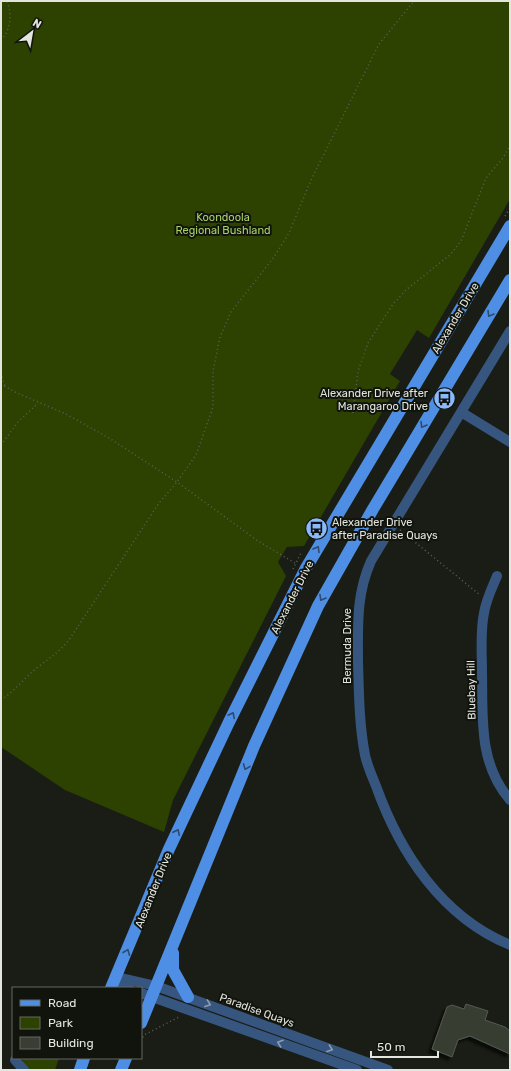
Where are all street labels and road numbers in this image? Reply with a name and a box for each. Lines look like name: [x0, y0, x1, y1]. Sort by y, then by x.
street label: Alexander Drive: [429, 280, 482, 356]
street label: Alexander Drive: [268, 558, 317, 636]
street label: Bermuda Drive: [341, 608, 354, 684]
street label: Bluebay Hill: [464, 660, 479, 720]
street label: Alexander Drive: [132, 850, 175, 930]
street label: Paradise Quays: [218, 991, 296, 1030]

